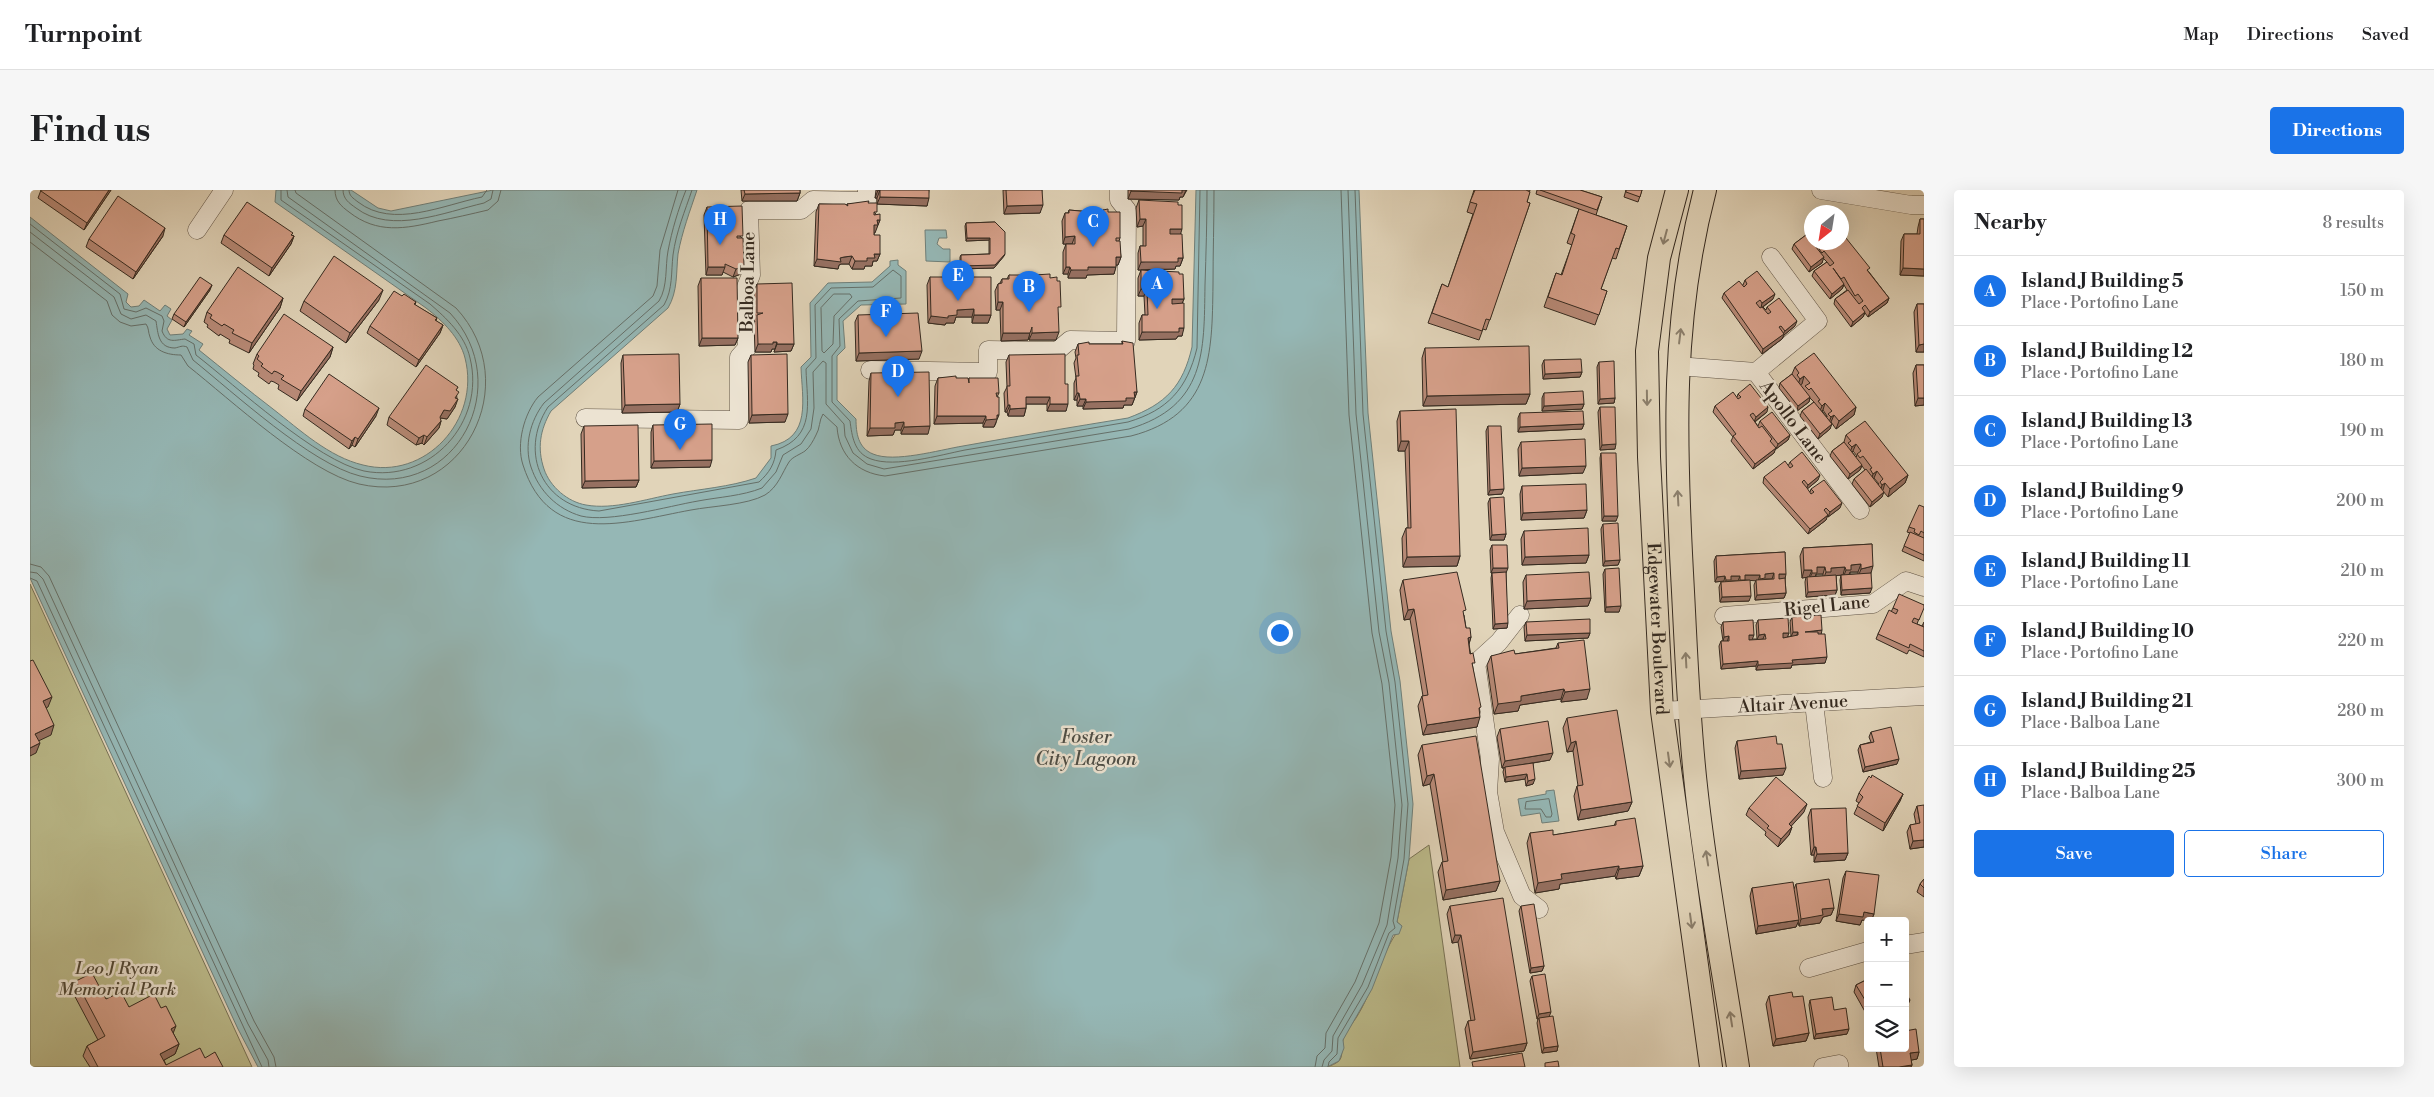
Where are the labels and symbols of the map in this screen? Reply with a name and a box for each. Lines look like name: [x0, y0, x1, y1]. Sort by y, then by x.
pin: H: [704, 204, 736, 245]
north arrow: [1804, 205, 1849, 250]
pin: C: [1077, 206, 1109, 247]
one-way arrow: [1659, 229, 1669, 245]
street label: Balboa Lane: [736, 231, 760, 334]
pin: E: [942, 260, 974, 301]
pin: A: [1141, 268, 1173, 309]
pin: B: [1013, 271, 1045, 312]
pin: F: [870, 296, 902, 337]
one-way arrow: [1675, 328, 1685, 344]
pin: D: [882, 356, 914, 397]
street label: Apollo Lane: [1754, 375, 1832, 468]
one-way arrow: [1643, 390, 1652, 406]
pin: G: [664, 409, 696, 450]
one-way arrow: [1673, 490, 1682, 506]
street label: Edgewater Boulevard: [1642, 542, 1674, 716]
street label: Rigel Lane: [1783, 590, 1871, 622]
your location: [1267, 620, 1293, 646]
one-way arrow: [1682, 653, 1691, 669]
street label: Altair Avenue: [1736, 690, 1849, 718]
water label: Foster City Lagoon: [1035, 725, 1137, 771]
one-way arrow: [1664, 751, 1674, 767]
one-way arrow: [1701, 850, 1711, 866]
one-way arrow: [1686, 912, 1696, 928]
park label: Leo J Ryan Memorial Park: [58, 957, 176, 1001]
one-way arrow: [1725, 1011, 1735, 1027]

